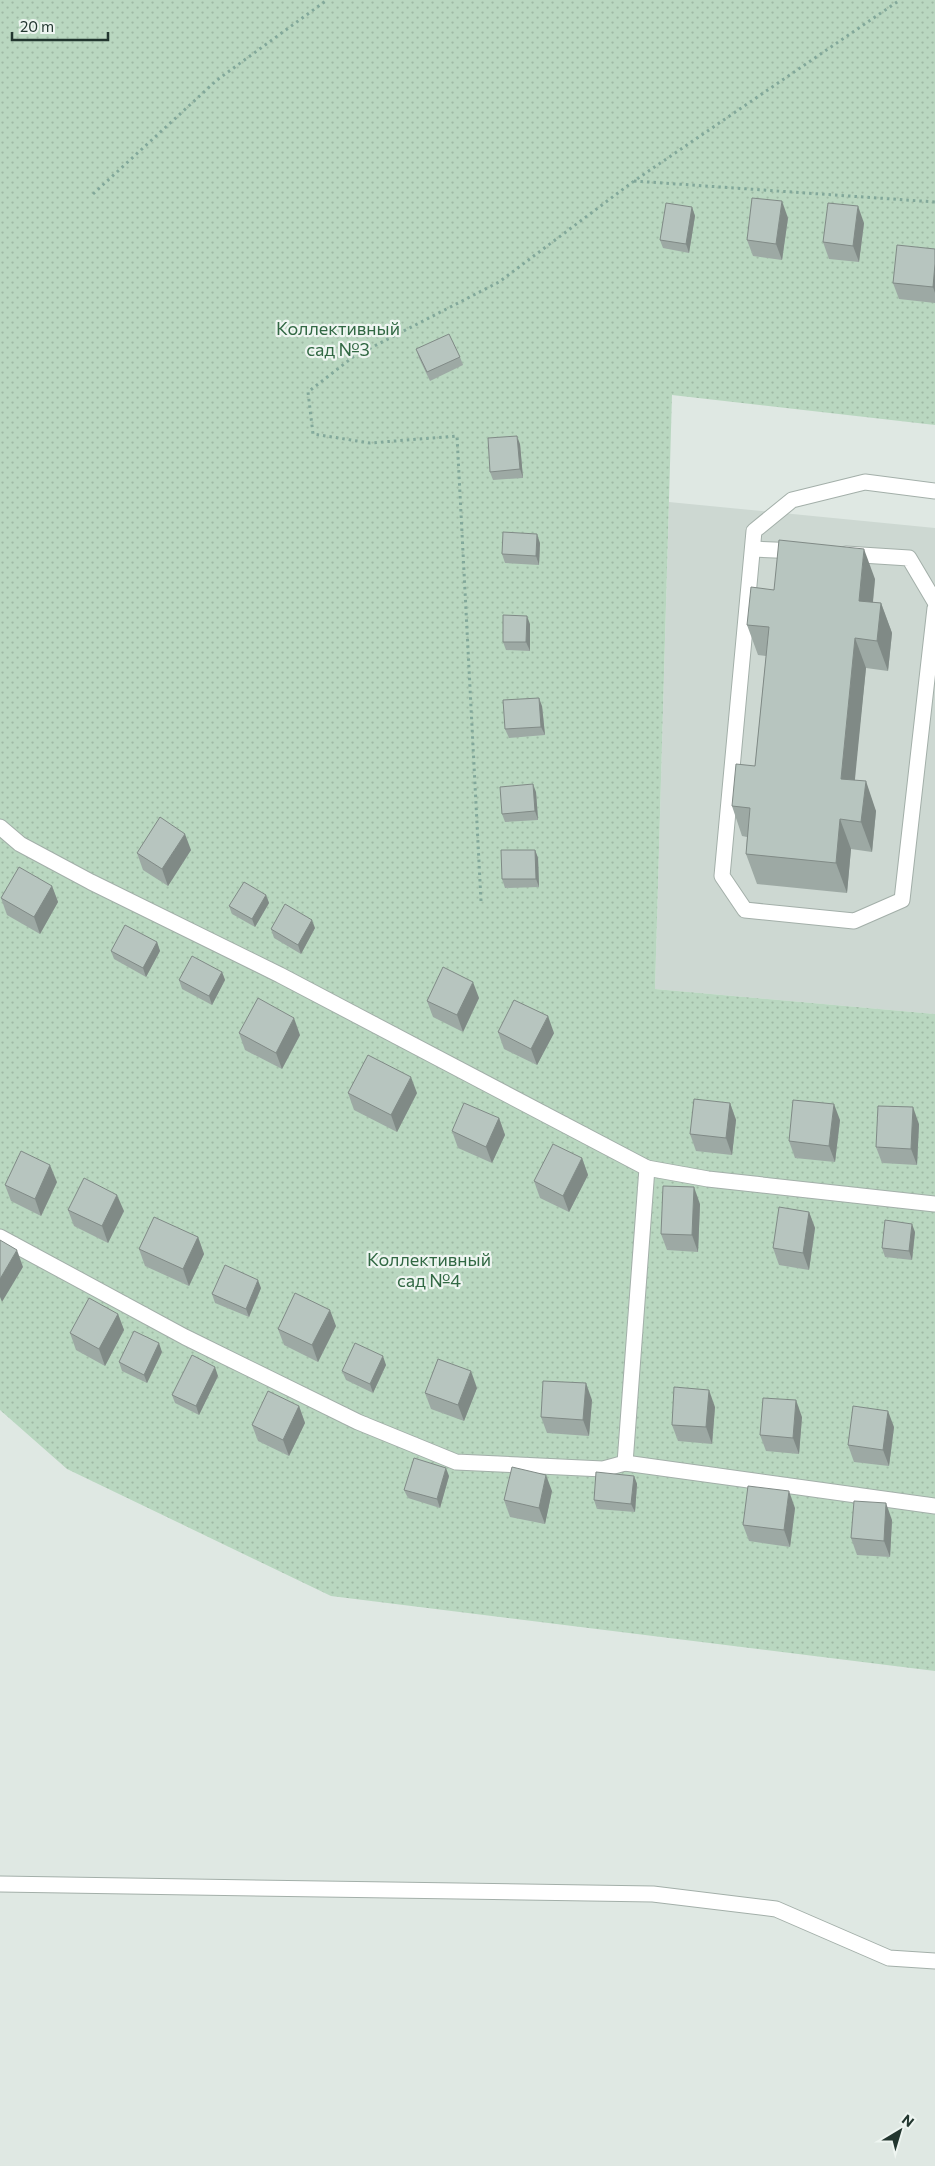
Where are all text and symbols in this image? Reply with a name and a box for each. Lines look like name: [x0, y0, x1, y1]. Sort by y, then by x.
scale bar: [12, 10, 109, 42]
text: 20 m: [20, 17, 54, 35]
park label: Коллективный сад №3: [276, 317, 400, 360]
park label: Коллективный сад №4: [367, 1248, 491, 1291]
north arrow: [875, 2106, 925, 2156]
text: N: [899, 2110, 918, 2130]

